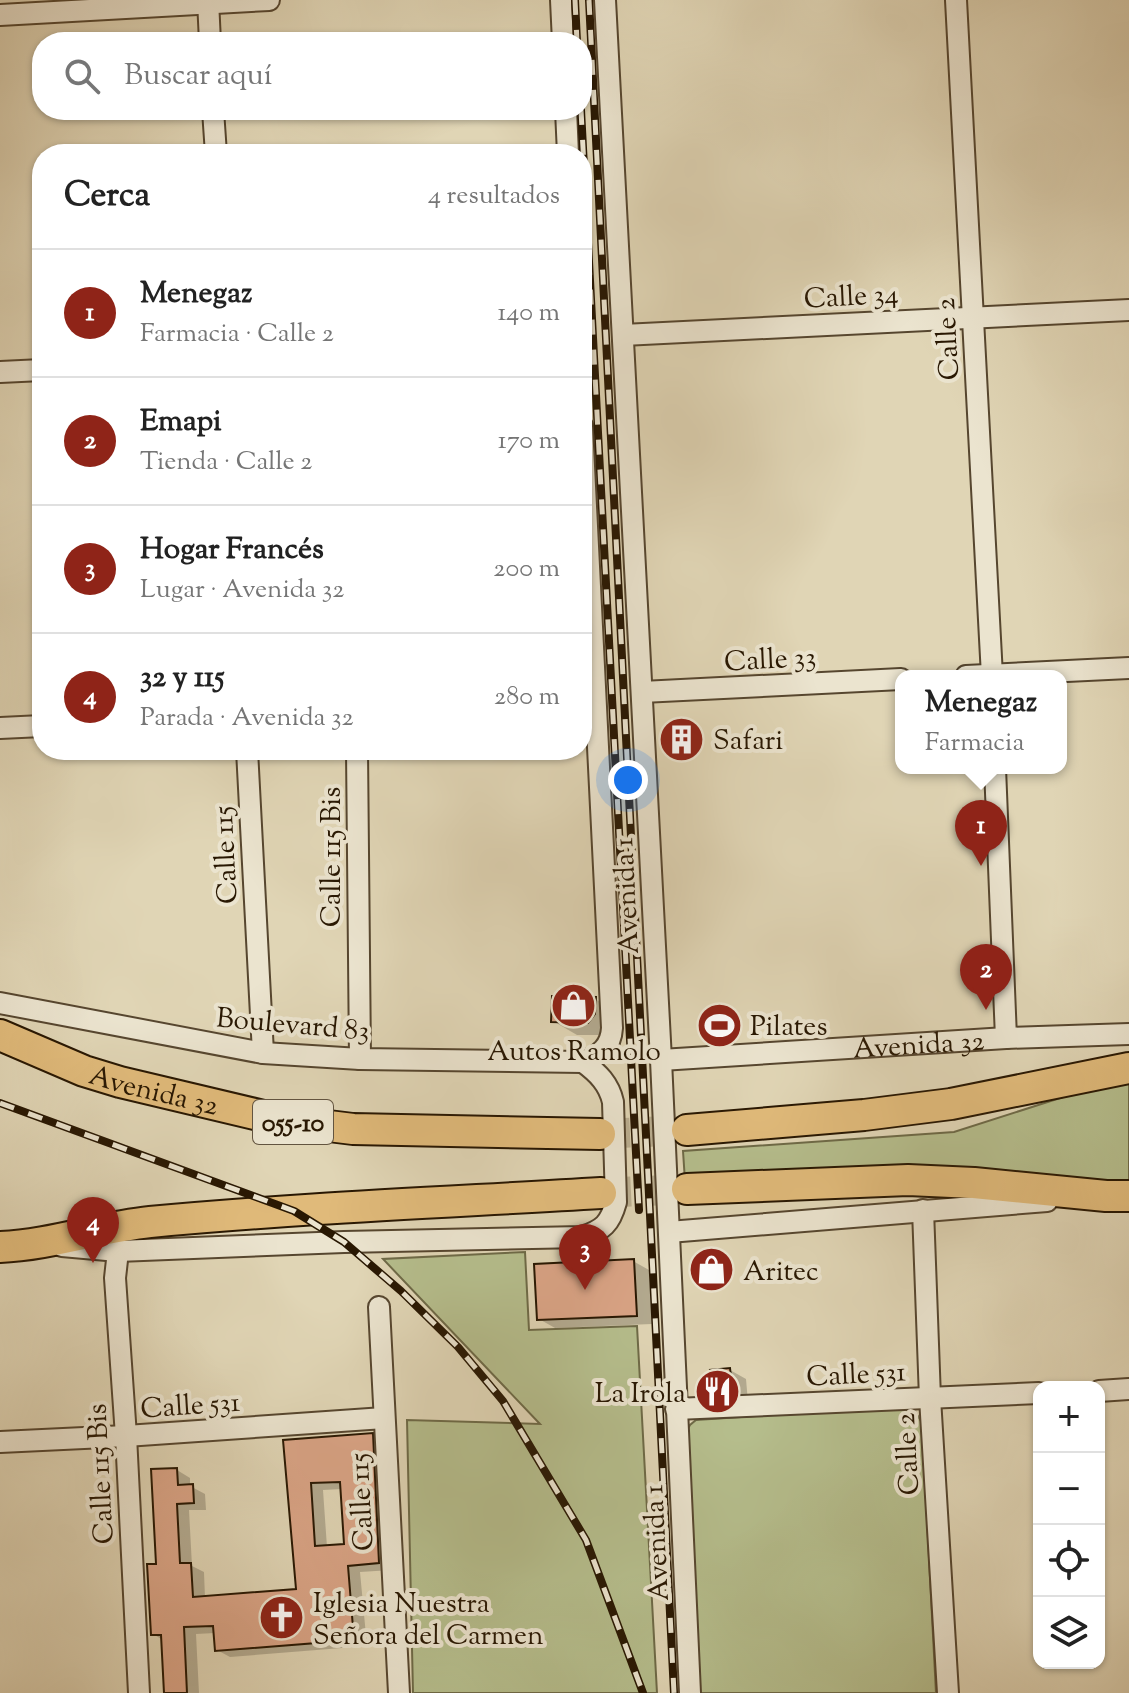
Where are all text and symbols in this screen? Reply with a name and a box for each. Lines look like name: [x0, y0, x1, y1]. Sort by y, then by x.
search box: [32, 32, 592, 120]
icon: search: [60, 54, 104, 98]
text: Buscar aquí: [124, 55, 272, 98]
text: Cerca: [64, 172, 150, 221]
text: 4 resultados: [428, 178, 560, 215]
text: Menegaz: [140, 273, 252, 316]
street label: Calle 34: [803, 276, 900, 320]
text: 1: [86, 295, 94, 332]
text: 140 m: [497, 295, 560, 332]
street label: Calle 2: [927, 297, 971, 381]
text: Farmacia · Calle 2: [140, 316, 334, 353]
text: Emapi: [140, 401, 222, 444]
text: 2: [84, 423, 96, 460]
text: 170 m: [498, 423, 560, 460]
text: Tienda · Calle 2: [140, 444, 312, 481]
text: Hogar Francés: [140, 529, 324, 572]
text: 3: [85, 551, 95, 588]
text: 200 m: [493, 551, 560, 588]
text: Lugar · Avenida 32: [140, 572, 345, 609]
street label: Calle 33: [723, 639, 817, 683]
text: 32 y 115: [140, 657, 225, 700]
popup: [895, 670, 1067, 774]
text: 4: [83, 679, 97, 716]
text: 280 m: [494, 679, 560, 716]
text: Menegaz: [925, 682, 1037, 725]
text: Parada · Avenida 32: [140, 700, 354, 737]
building icon: Safari: [658, 715, 706, 763]
place label: Safari: [713, 722, 783, 762]
text: Farmacia: [925, 725, 1024, 762]
your location: [608, 760, 648, 800]
street label: Calle 115 Bis: [313, 787, 353, 927]
pin: 1: [955, 800, 1007, 866]
street label: Calle 115: [204, 804, 250, 905]
street label: Avenida 1: [605, 837, 651, 955]
pin: 2: [960, 944, 1012, 1010]
shop icon: Autos Ramolo: [550, 981, 598, 1029]
street label: Boulevard 83: [214, 999, 371, 1053]
sports icon: Pilates: [695, 1001, 743, 1049]
place label: Pilates: [750, 1008, 827, 1048]
street label: Avenida 32: [852, 1022, 986, 1071]
place label: Autos Ramolo: [487, 1033, 661, 1073]
street label: Avenida 32: [84, 1057, 222, 1128]
road number: 055-10: [253, 1100, 333, 1144]
pin: 4: [67, 1197, 119, 1263]
pin: 3: [559, 1224, 611, 1290]
shop icon: Aritec: [688, 1246, 736, 1294]
place label: Aritec: [743, 1253, 819, 1293]
street label: Calle 531: [805, 1353, 907, 1399]
restaurant icon: La Irola: [693, 1368, 741, 1416]
place label: La Irola: [595, 1375, 686, 1415]
map controls: [1033, 1381, 1105, 1669]
button: +: [1033, 1381, 1105, 1453]
street label: Calle 531: [139, 1384, 241, 1430]
street label: Calle 115 Bis: [78, 1403, 126, 1545]
street label: Calle 2: [887, 1412, 931, 1496]
street label: Calle 115: [340, 1451, 386, 1552]
button: −: [1033, 1453, 1105, 1525]
street label: Avenida 1: [635, 1484, 681, 1602]
button: locate: [1033, 1525, 1105, 1597]
place label: Iglesia Nuestra Señora del Carmen: [313, 1585, 544, 1657]
church icon: Iglesia Nuestra Señora del Carmen: [258, 1594, 306, 1642]
button: layers: [1033, 1597, 1105, 1669]

